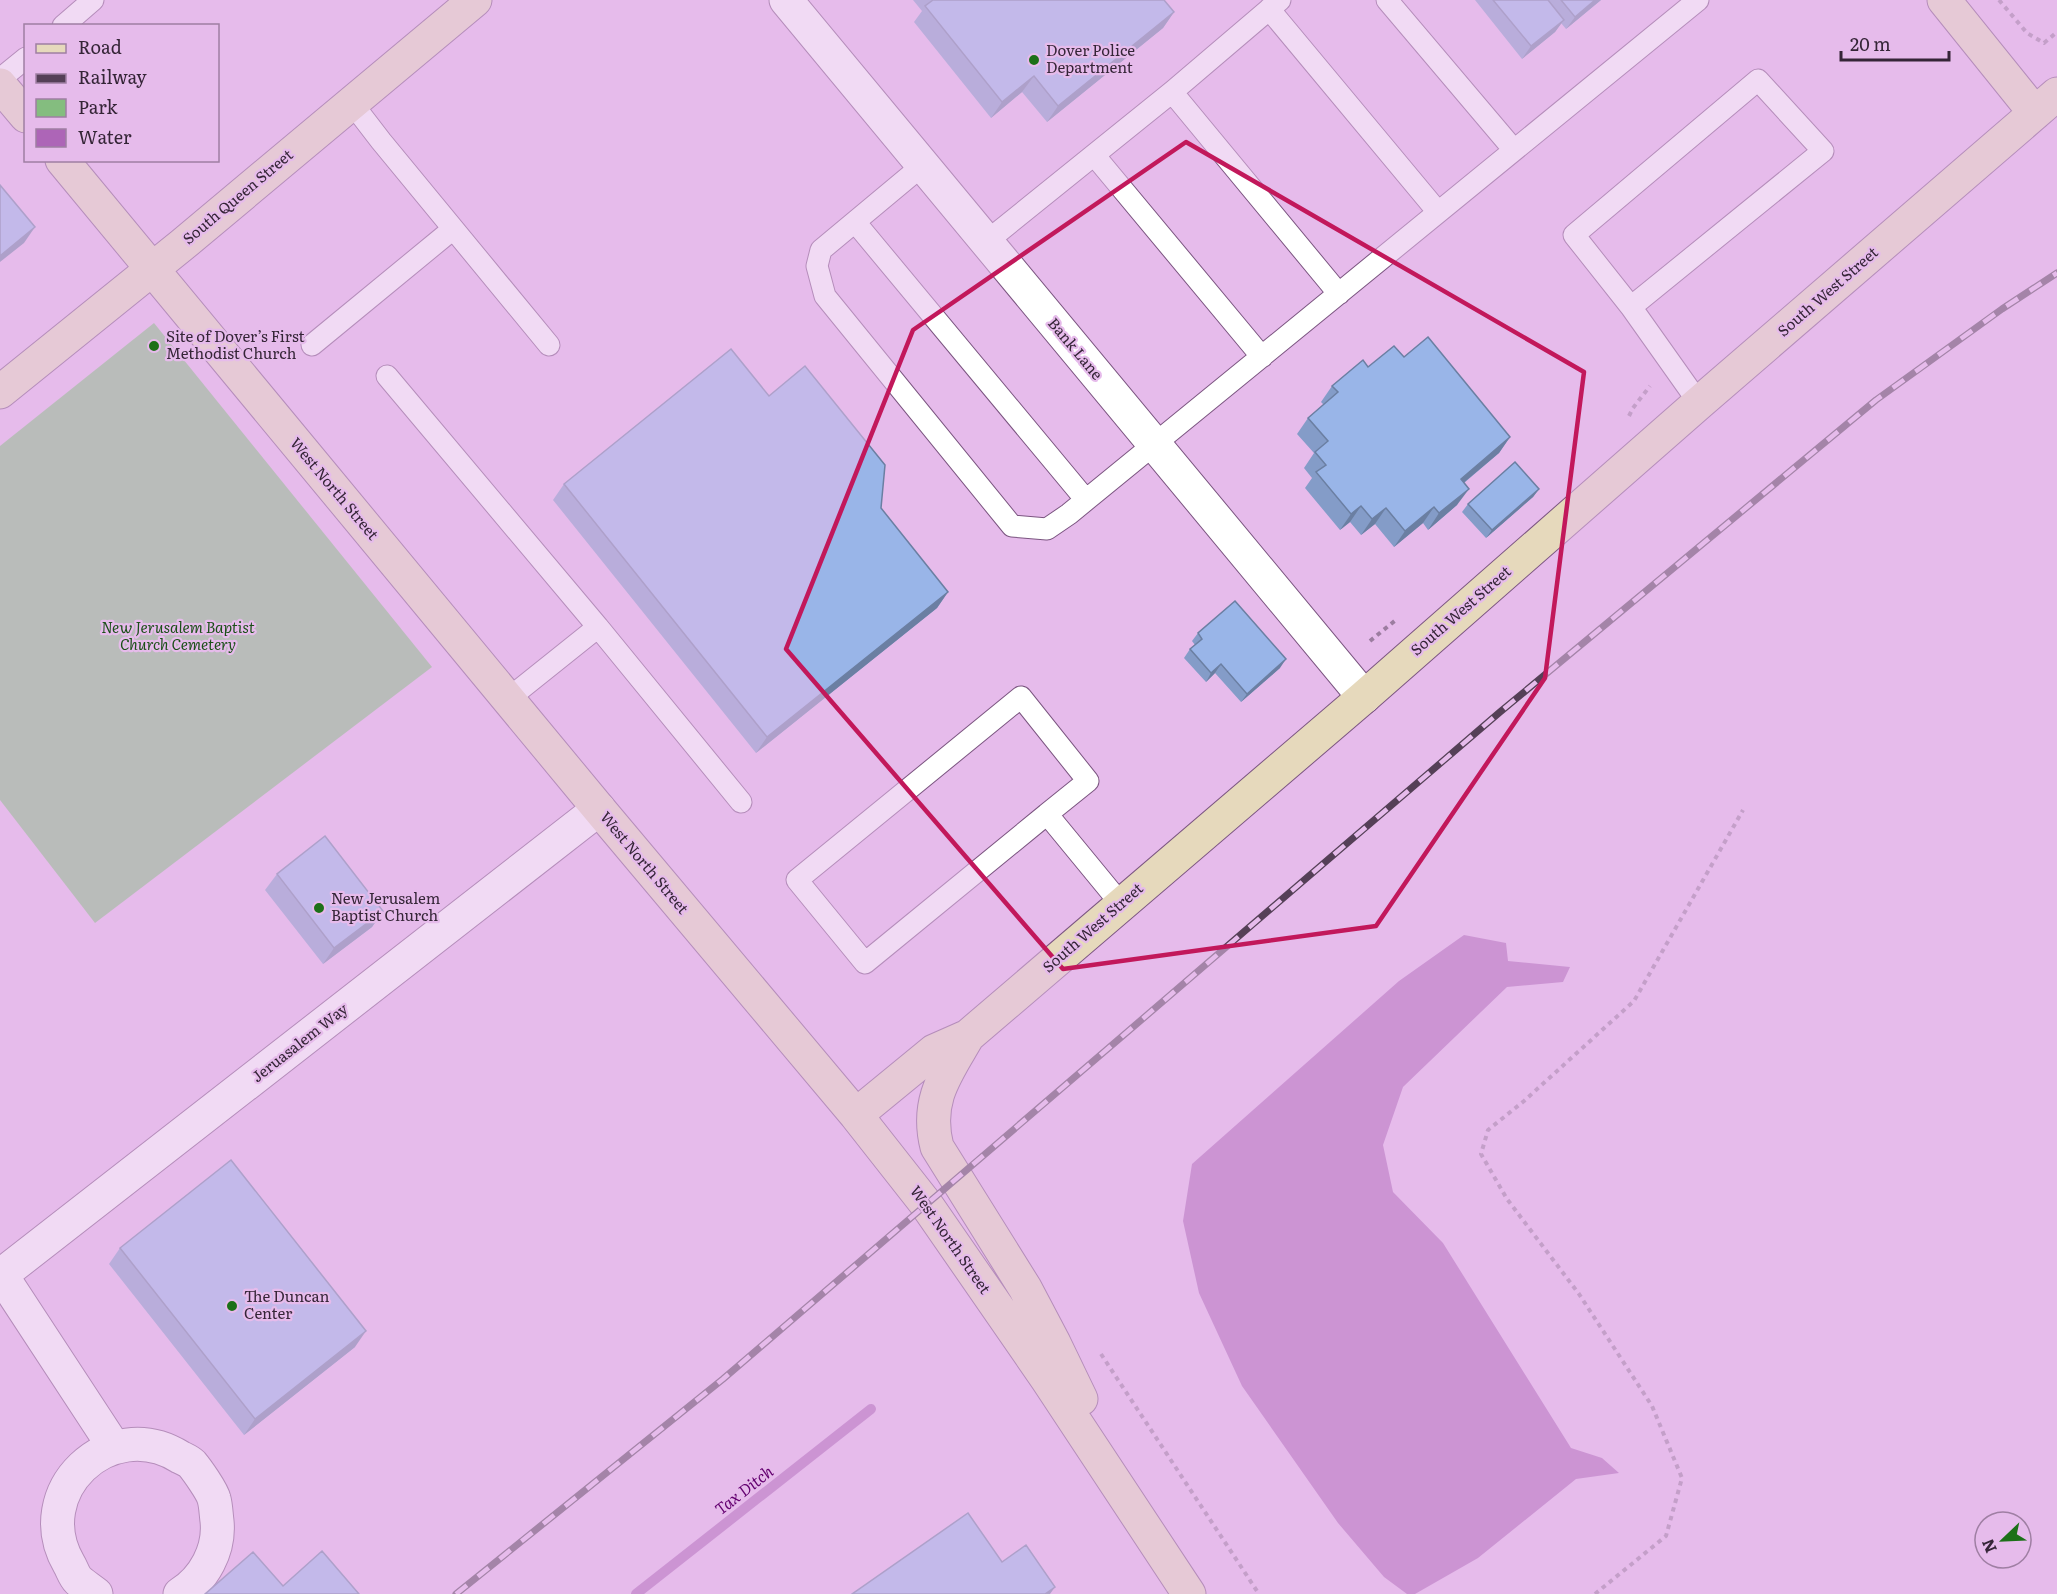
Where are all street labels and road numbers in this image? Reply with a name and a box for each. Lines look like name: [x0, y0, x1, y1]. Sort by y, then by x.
street label: South Queen Street: [177, 143, 297, 249]
street label: South West Street: [1772, 241, 1882, 341]
street label: Bank Lane: [1043, 312, 1109, 384]
street label: West North Street: [285, 432, 385, 544]
street label: South West Street: [1405, 560, 1515, 660]
street label: West North Street: [595, 806, 695, 918]
street label: South West Street: [1037, 877, 1147, 977]
street label: Jeruasalem Way: [246, 997, 352, 1087]
street label: West North Street: [905, 1180, 997, 1298]

